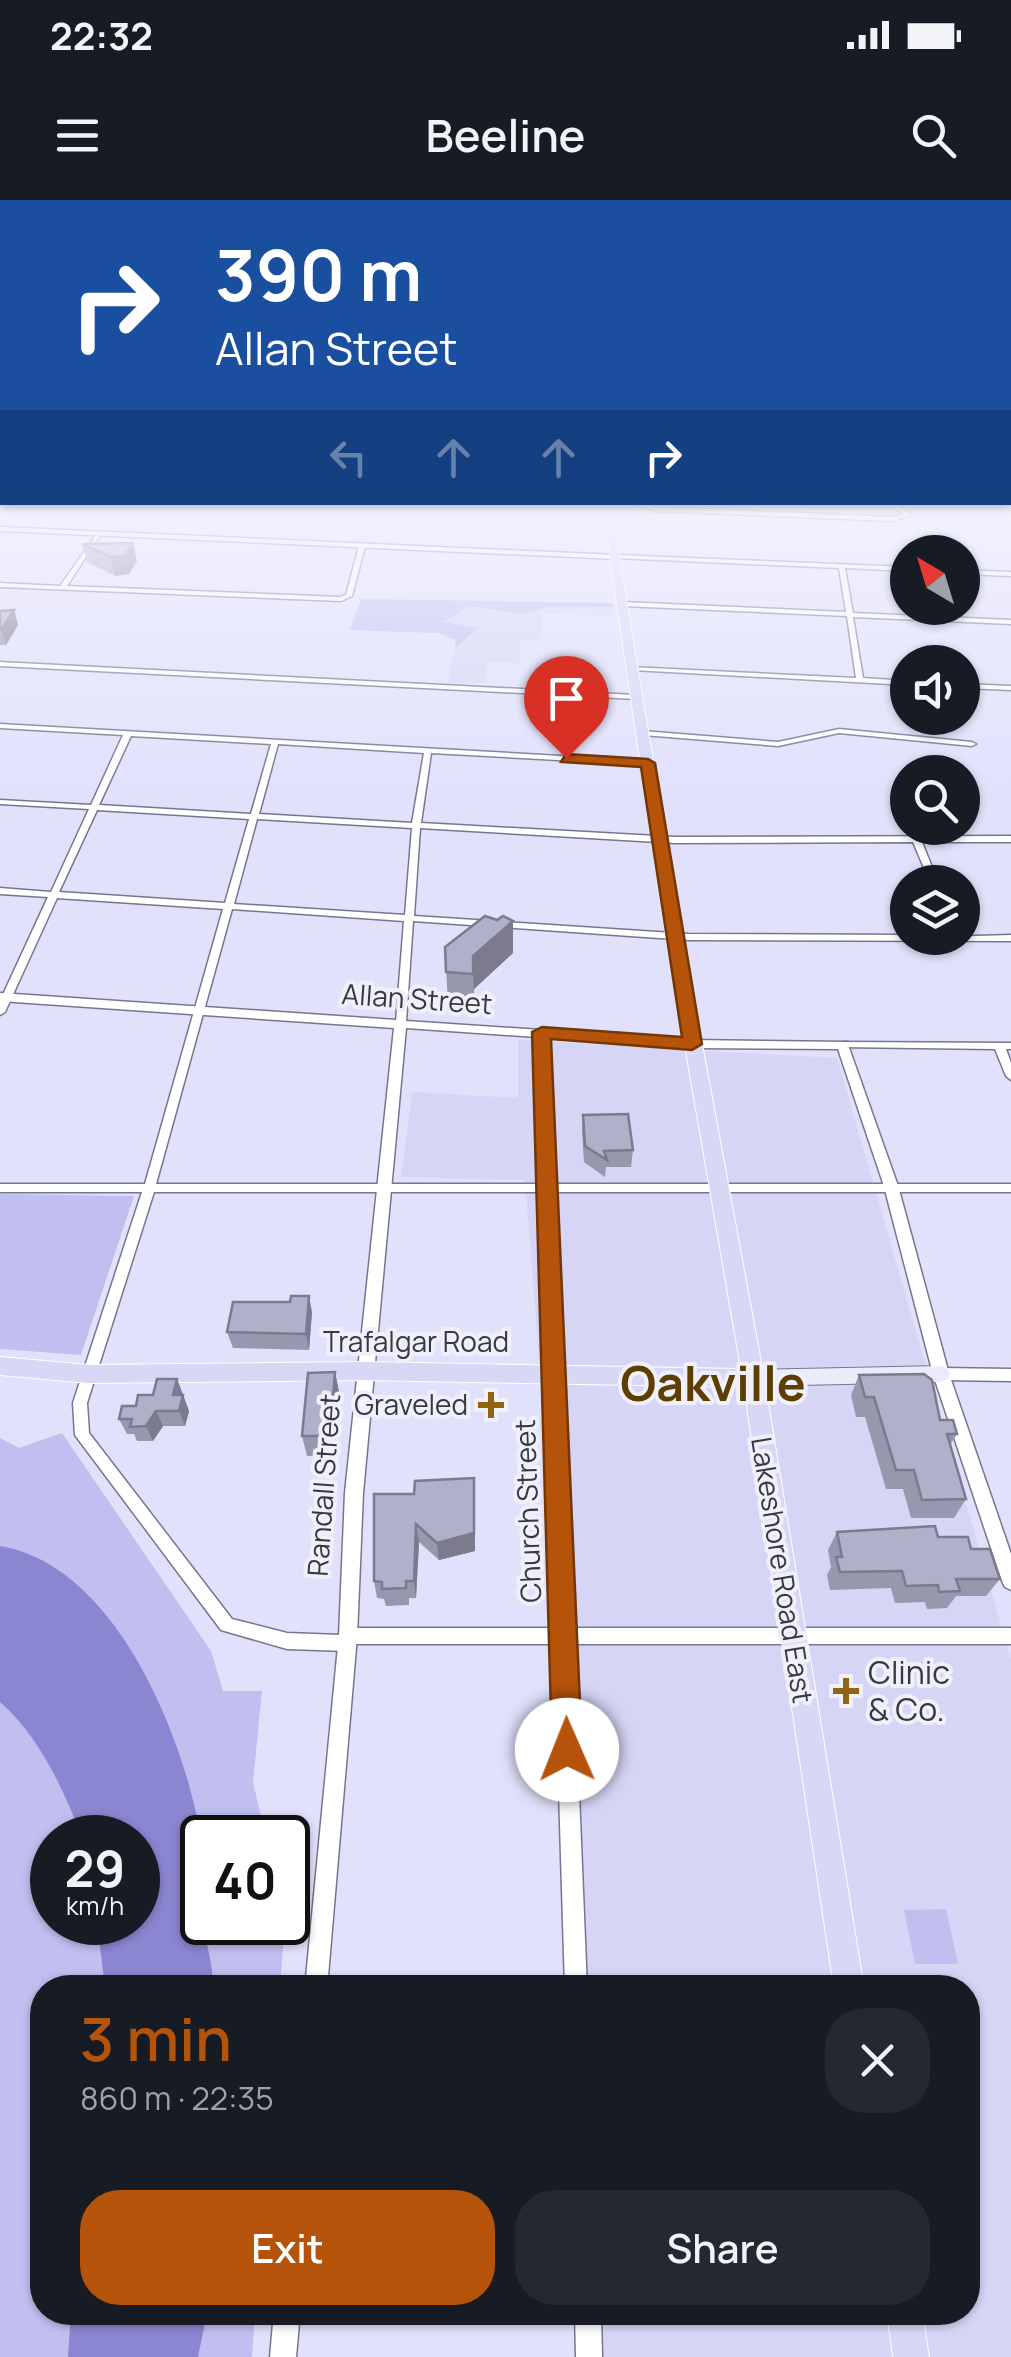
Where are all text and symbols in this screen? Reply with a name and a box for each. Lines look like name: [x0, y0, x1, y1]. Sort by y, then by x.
text: 22:32: [50, 9, 153, 61]
text: Beeline: [426, 104, 585, 166]
icon: menu: [50, 108, 105, 163]
icon: search: [906, 108, 961, 163]
text: 390 m: [215, 226, 422, 322]
icon: right: [50, 240, 180, 370]
text: Allan Street: [215, 317, 457, 379]
icon: left: [321, 430, 376, 485]
icon: ahead: [426, 430, 481, 485]
icon: ahead: [531, 430, 586, 485]
icon: right: [636, 430, 691, 485]
north arrow: [890, 535, 980, 625]
map controls: [890, 535, 980, 955]
button: sound: [890, 645, 980, 735]
pin: [524, 656, 609, 759]
icon: arrive: [539, 671, 594, 726]
button: search: [890, 755, 980, 845]
button: layers: [890, 865, 980, 955]
street label: Allan Street: [341, 974, 494, 1022]
street label: Trafalgar Road: [323, 1322, 509, 1360]
district label: Oakville: [620, 1350, 806, 1415]
place label: Graveled: [354, 1385, 468, 1423]
street label: Randall Street: [298, 1392, 348, 1577]
marker: Graveled: [478, 1392, 504, 1418]
street label: Church Street: [505, 1419, 549, 1603]
street label: Lakeshore Road East: [743, 1434, 823, 1706]
place label: Clinic & Co.: [868, 1650, 950, 1731]
marker: Clinic & Co.: [833, 1678, 859, 1704]
position arrow: [515, 1698, 619, 1802]
speed limit sign: 40: [180, 1815, 310, 1945]
text: 29: [65, 1834, 125, 1902]
text: km/h: [66, 1888, 124, 1923]
text: 3 min: [80, 1997, 232, 2079]
button: close: [825, 2008, 930, 2113]
text: 860 m · 22:35: [80, 2076, 274, 2120]
button: Exit: [80, 2190, 495, 2305]
button: Share: [515, 2190, 930, 2305]

